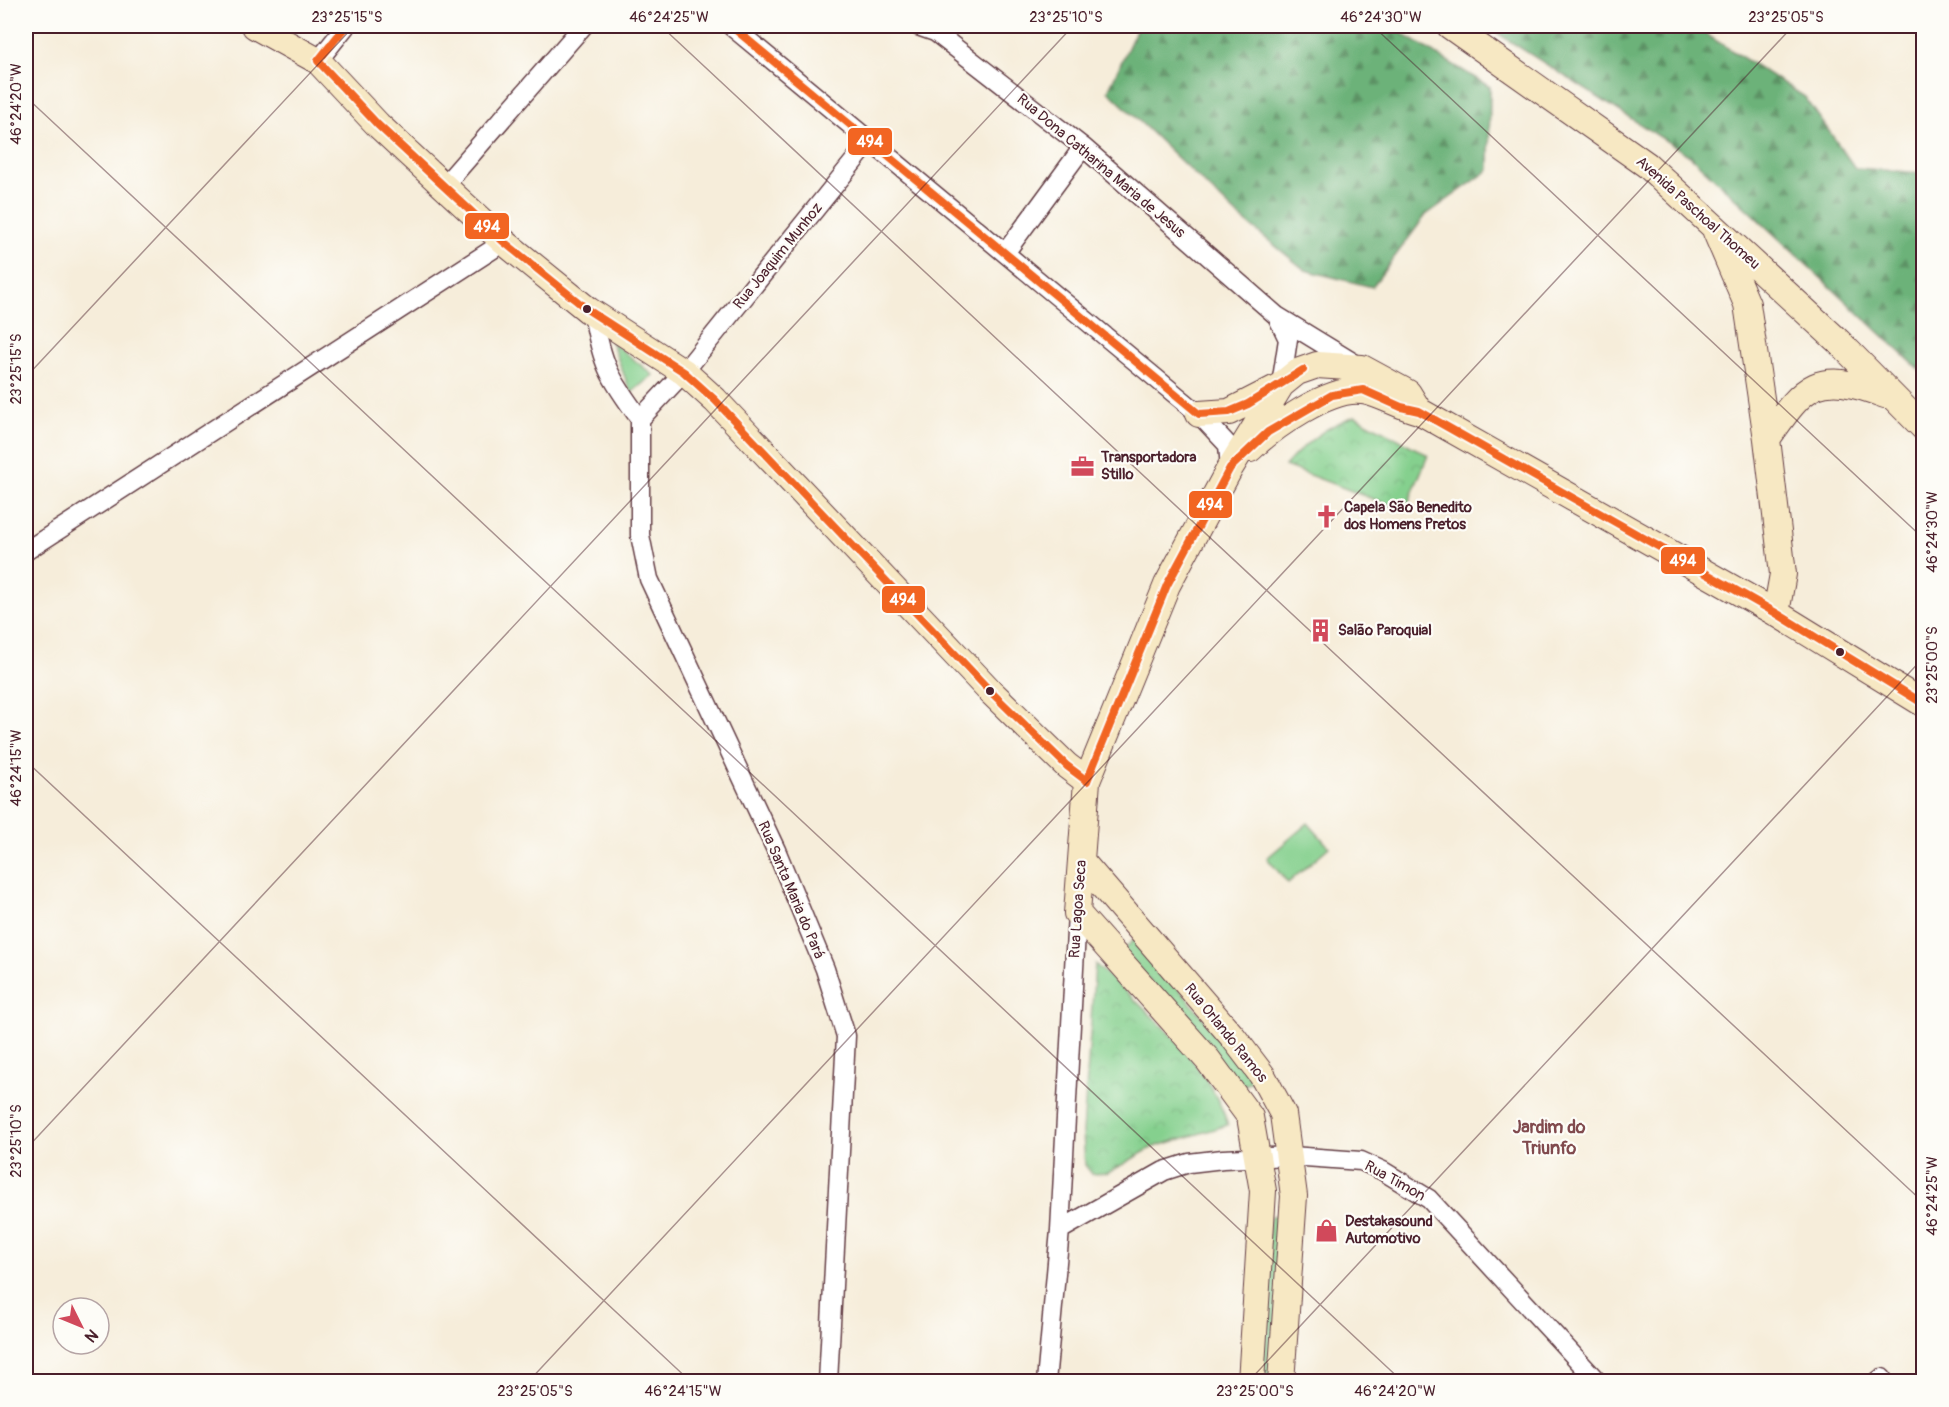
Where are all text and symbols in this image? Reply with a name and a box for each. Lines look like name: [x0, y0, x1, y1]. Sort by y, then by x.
text: 23°25'15"S: [311, 8, 383, 27]
text: 46°24'25"W: [629, 8, 709, 27]
text: 23°25'10"S: [1029, 8, 1103, 27]
text: 46°24'30"W: [1340, 8, 1422, 27]
text: 23°25'05"S: [1748, 8, 1824, 27]
text: 46°24'20"W: [7, 63, 26, 145]
street label: Rua Dona Catharina Maria de Jesus: [1013, 90, 1189, 242]
line badge: 494: [847, 127, 893, 156]
text: 494: [857, 132, 884, 152]
street label: Avenida Paschoal Thomeu: [1632, 152, 1764, 274]
street label: Rua Joaquim Munhoz: [729, 199, 827, 313]
line badge: 494: [464, 212, 510, 240]
text: 494: [474, 217, 501, 237]
unlabelled marker: [581, 303, 593, 315]
text: 23°25'15"S: [7, 333, 26, 405]
place label: Transportadora Stillo: [1100, 448, 1197, 484]
office icon: Transportadora Stillo: [1070, 453, 1096, 479]
line badge: 494: [1188, 490, 1233, 519]
text: 46°24'30"W: [1923, 491, 1942, 573]
text: 494: [1197, 495, 1224, 515]
place label: Capela São Benedito dos Homens Pretos: [1344, 498, 1472, 534]
church icon: Capela São Benedito dos Homens Pretos: [1313, 503, 1339, 529]
line badge: 494: [1660, 546, 1706, 575]
text: 494: [1670, 551, 1697, 571]
line badge: 494: [881, 585, 926, 614]
text: 494: [890, 590, 917, 610]
building icon: Salão Paroquial: [1307, 617, 1333, 643]
place label: Salão Paroquial: [1338, 621, 1432, 640]
text: 23°25'00"S: [1923, 626, 1942, 704]
unlabelled marker: [1834, 646, 1846, 658]
unlabelled marker: [984, 685, 996, 697]
text: 46°24'15"W: [7, 729, 26, 806]
street label: Rua Santa Maria do Pará: [753, 818, 829, 962]
street label: Rua Lagoa Seca: [1065, 859, 1091, 959]
street label: Rua Orlando Ramos: [1180, 980, 1272, 1087]
text: 23°25'10"S: [7, 1104, 26, 1178]
district label: Jardim do Triunfo: [1513, 1116, 1586, 1160]
street label: Rua Timon: [1361, 1156, 1429, 1206]
text: 46°24'25"W: [1923, 1156, 1942, 1236]
place label: Destakasound Automotivo: [1345, 1212, 1433, 1248]
shop icon: Destakasound Automotivo: [1314, 1217, 1340, 1243]
north arrow: [51, 1296, 111, 1356]
text: N: [80, 1325, 102, 1346]
text: 23°25'05"S: [497, 1382, 573, 1401]
text: 46°24'15"W: [645, 1382, 722, 1401]
text: 23°25'00"S: [1216, 1382, 1294, 1401]
text: 46°24'20"W: [1354, 1382, 1436, 1401]

